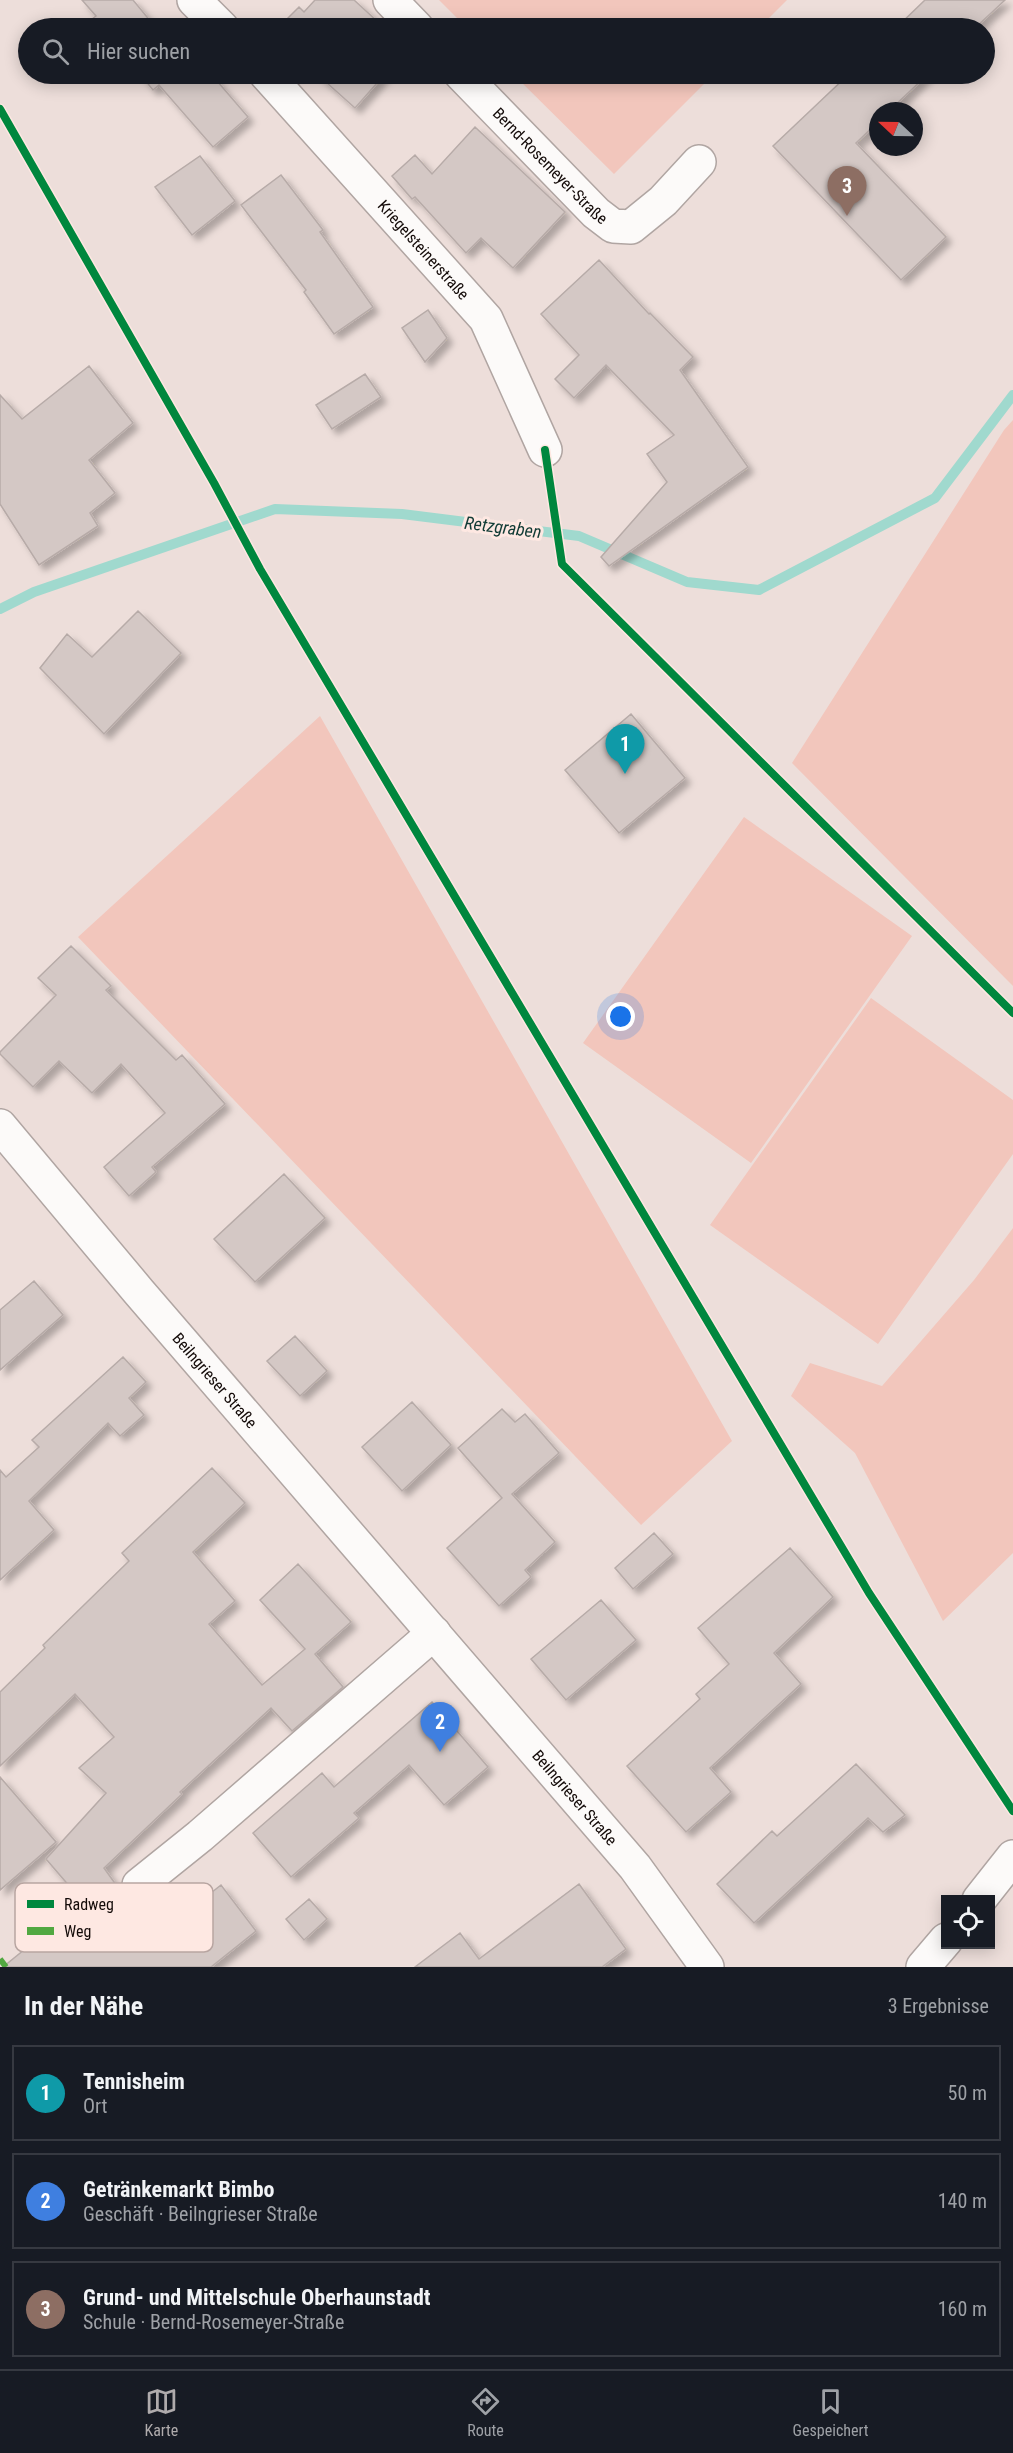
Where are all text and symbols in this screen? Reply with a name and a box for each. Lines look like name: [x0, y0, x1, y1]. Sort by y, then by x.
search box: [18, 18, 995, 84]
icon: search: [39, 35, 72, 68]
text: Hier suchen: [87, 39, 190, 64]
north arrow: [869, 102, 923, 156]
street label: Bernd-Rosemeyer-Straße: [489, 103, 611, 228]
pin: 3: [828, 166, 866, 216]
street label: Kriegelsteinerstraße: [374, 196, 473, 303]
water label: Retzgraben: [463, 512, 543, 542]
pin: 1: [606, 724, 644, 774]
your location: [606, 1002, 635, 1031]
street label: Beilngrieser Straße: [169, 1329, 261, 1432]
pin: 2: [420, 1702, 460, 1752]
street label: Beilngrieser Straße: [529, 1746, 621, 1849]
legend: [15, 1883, 213, 1952]
text: Radweg: [64, 1895, 114, 1914]
map controls: [941, 1895, 995, 1949]
button: locate: [941, 1895, 995, 1949]
text: Weg: [64, 1922, 91, 1941]
text: In der Nähe: [24, 1991, 143, 2021]
text: 3 Ergebnisse: [888, 1994, 989, 2018]
text: Tennisheim: [83, 2069, 185, 2094]
text: 1: [40, 2081, 51, 2105]
text: 50 m: [948, 2081, 987, 2105]
text: Ort: [83, 2094, 108, 2118]
text: Getränkemarkt Bimbo: [83, 2177, 274, 2202]
text: 2: [40, 2189, 51, 2213]
text: 140 m: [938, 2189, 987, 2213]
text: Geschäft · Beilngrieser Straße: [83, 2202, 318, 2226]
text: Grund- und Mittelschule Oberhaunstadt: [83, 2285, 431, 2310]
text: 3: [40, 2297, 51, 2321]
text: 160 m: [938, 2297, 987, 2321]
text: Schule · Bernd-Rosemeyer-Straße: [83, 2310, 344, 2334]
tab: Karte: [144, 2385, 178, 2440]
tab: Route: [467, 2385, 504, 2440]
tab: Gespeichert: [793, 2385, 869, 2440]

